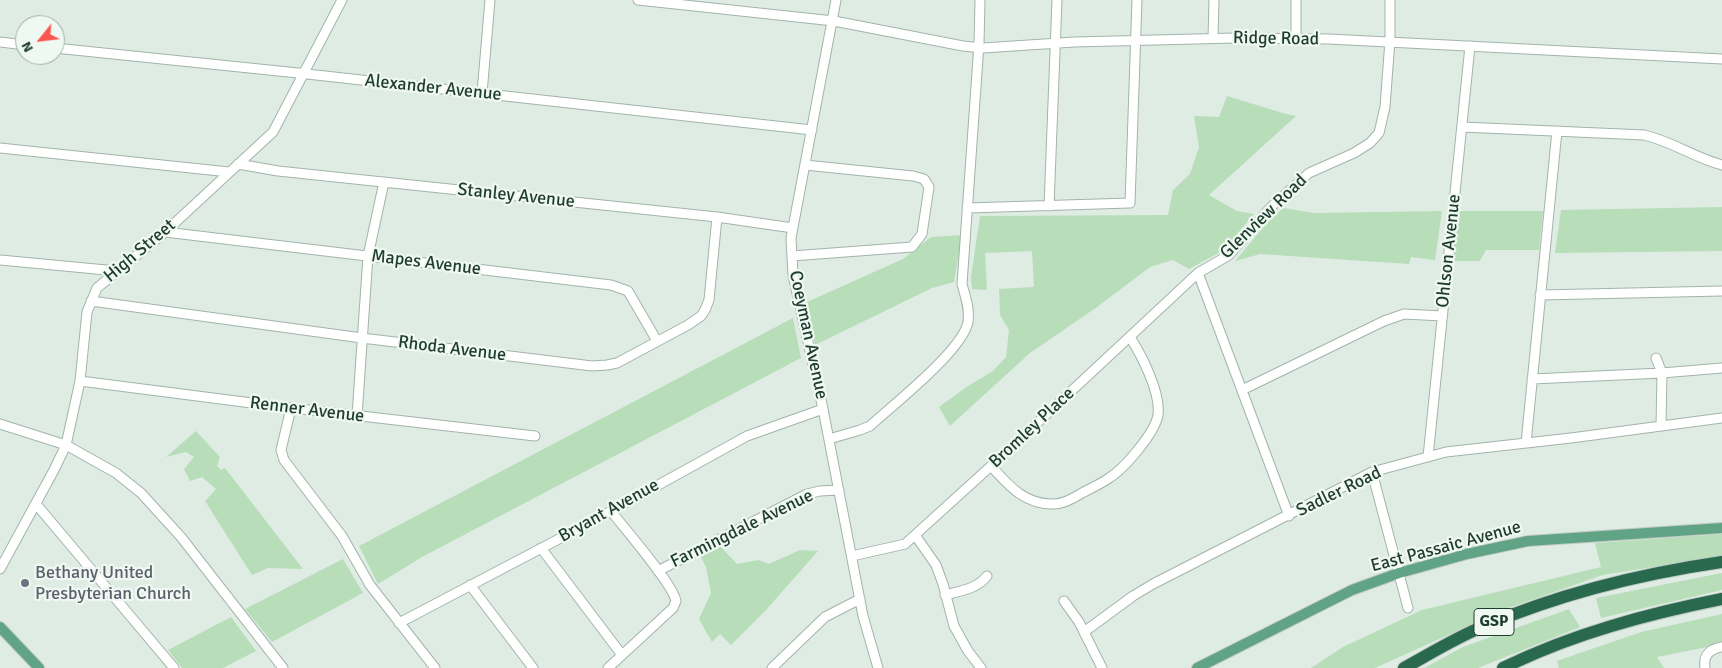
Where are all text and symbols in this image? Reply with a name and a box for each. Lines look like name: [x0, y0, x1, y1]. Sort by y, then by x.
north arrow: [15, 15, 65, 65]
street label: Ridge Road: [1233, 27, 1319, 51]
text: N: [18, 39, 37, 55]
street label: Alexander Avenue: [364, 70, 502, 106]
street label: Glenview Road: [1216, 170, 1312, 264]
street label: Stanley Avenue: [456, 179, 576, 213]
street label: Ohlson Avenue: [1432, 193, 1466, 309]
street label: High Street: [100, 215, 180, 287]
street label: Mapes Avenue: [370, 246, 482, 280]
street label: Coeyman Avenue: [784, 269, 832, 401]
street label: Rhoda Avenue: [397, 332, 507, 366]
street label: Bromley Place: [985, 383, 1079, 473]
street label: Renner Avenue: [249, 392, 365, 428]
street label: Sadler Road: [1293, 462, 1385, 522]
street label: Bryant Avenue: [555, 475, 663, 547]
street label: Farmingdale Avenue: [667, 485, 817, 573]
street label: East Passaic Avenue: [1368, 517, 1524, 577]
place label: Bethany United Presbyterian Church: [35, 562, 191, 604]
marker: Bethany United Presbyterian Church: [19, 577, 31, 589]
road number: GSP: [1474, 608, 1514, 636]

